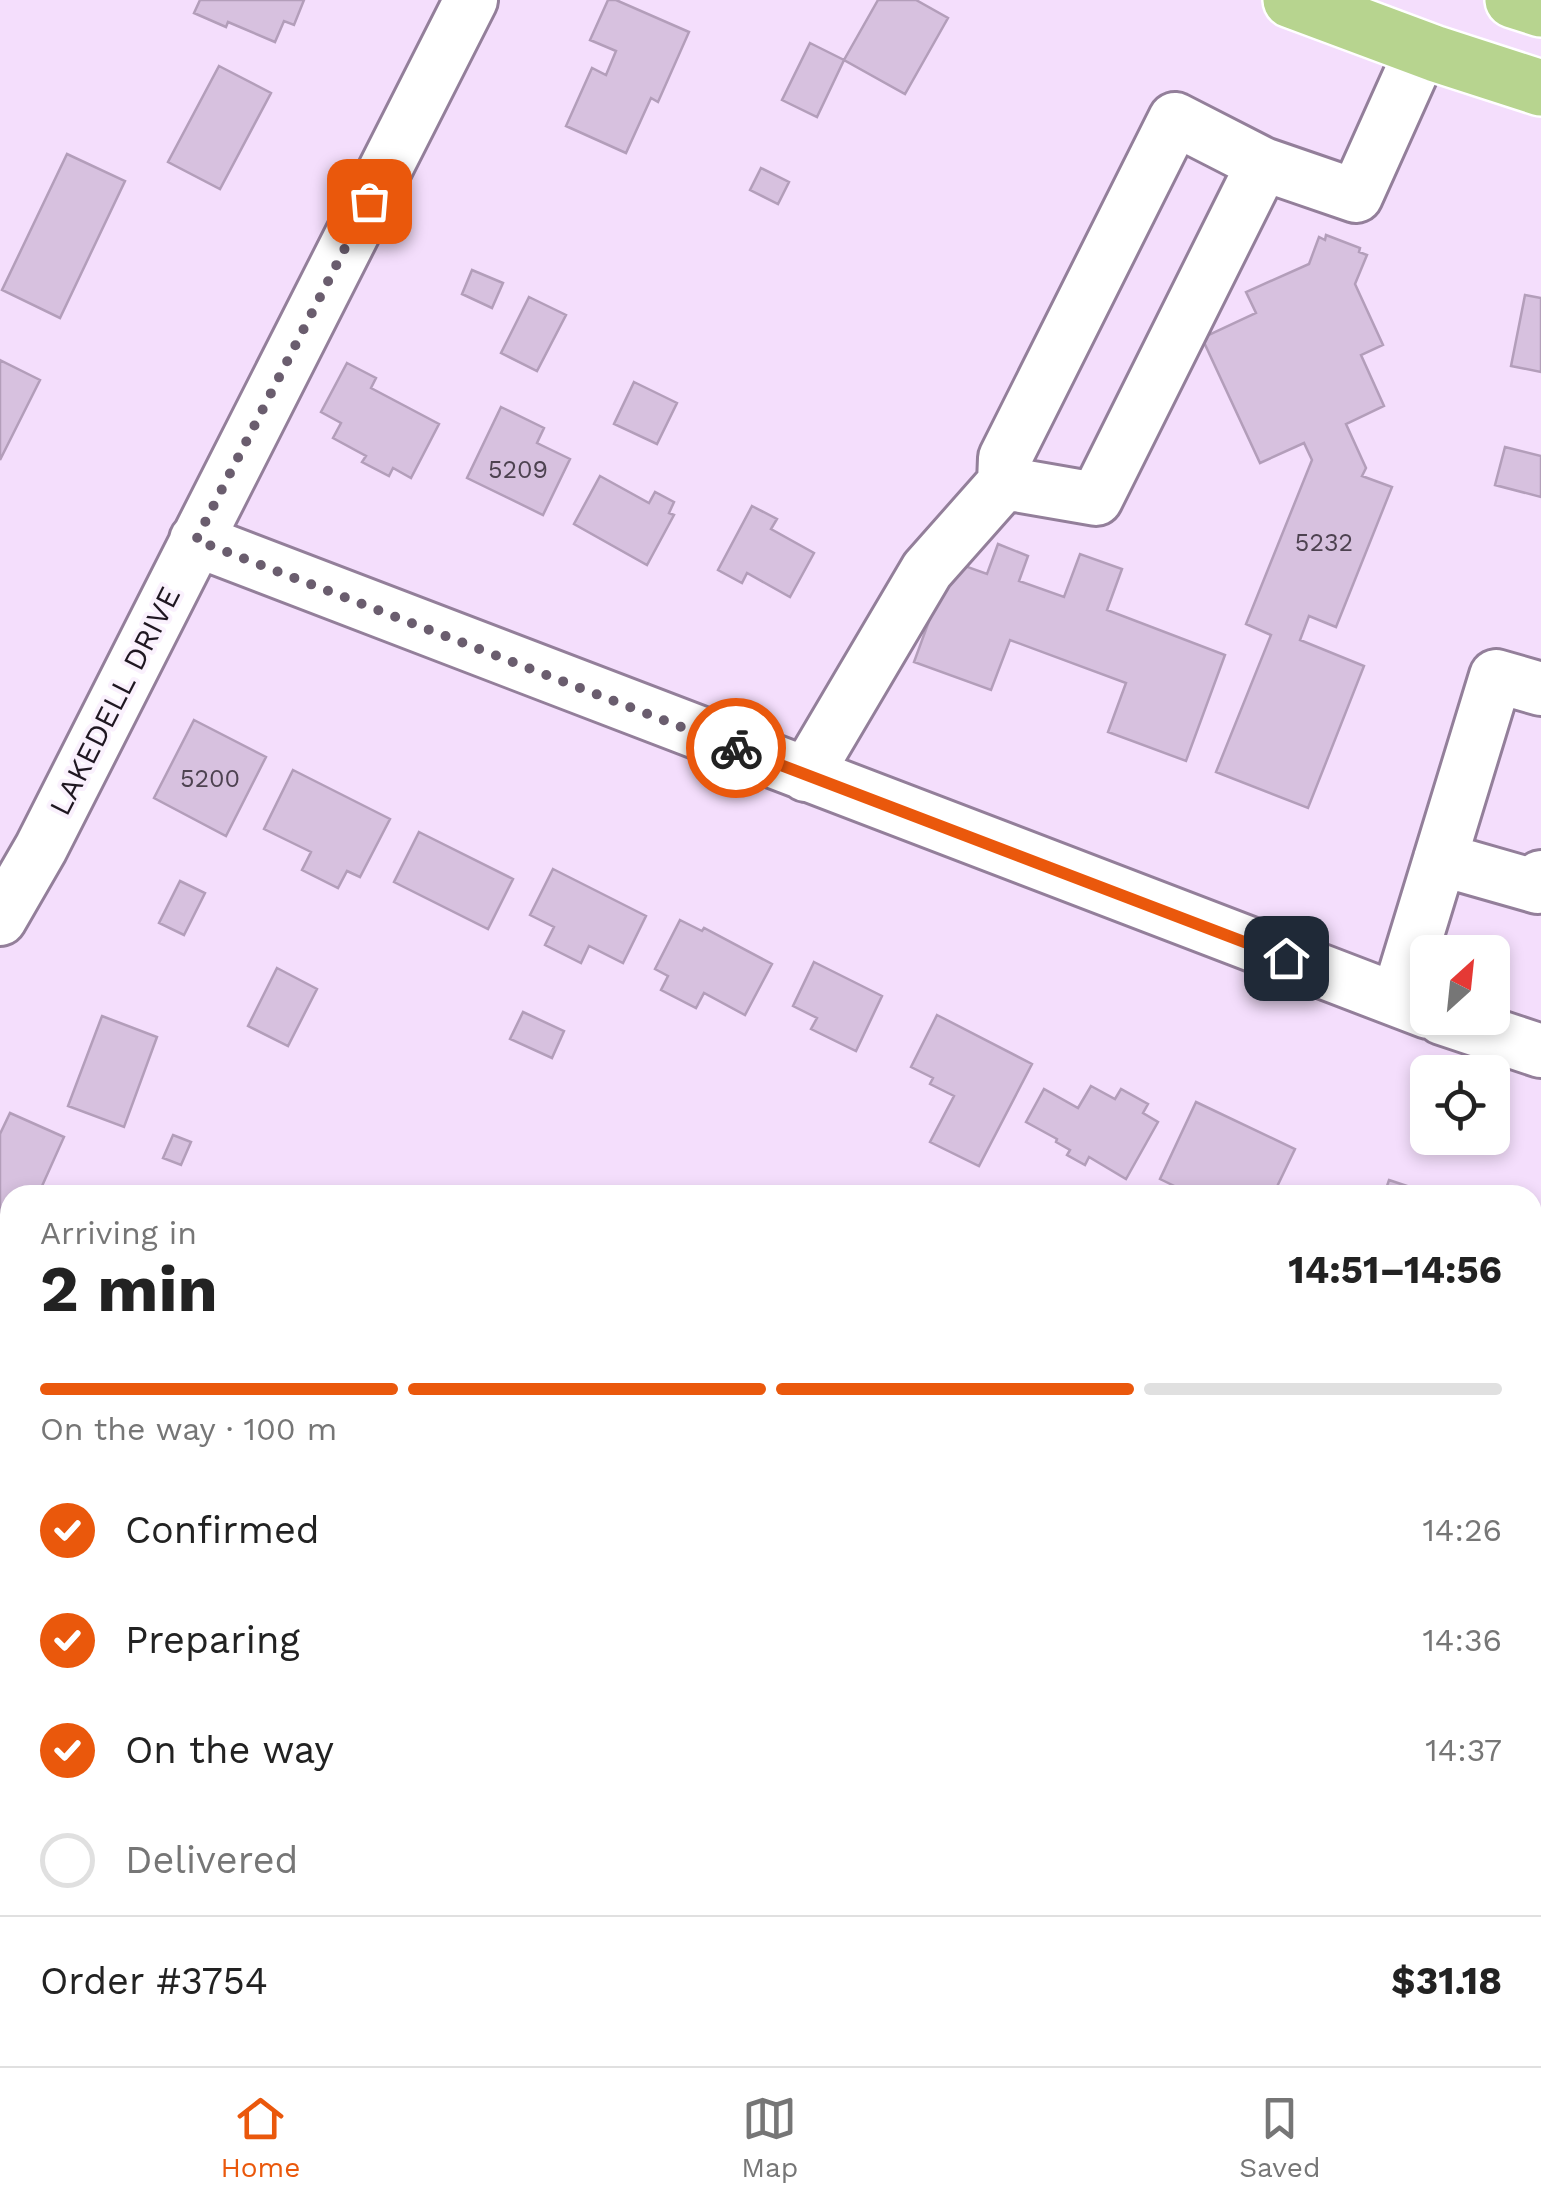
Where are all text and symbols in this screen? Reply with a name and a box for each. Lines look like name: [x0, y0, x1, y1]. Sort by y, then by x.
pin: [327, 159, 412, 244]
icon: bag: [342, 174, 397, 229]
house number: 5209: [488, 455, 548, 484]
house number: 5232: [1295, 528, 1353, 557]
street label: LAKEDELL DRIVE: [42, 581, 187, 821]
courier: [686, 698, 786, 798]
icon: bike: [709, 721, 764, 776]
house number: 5200: [180, 764, 240, 793]
pin: [1244, 916, 1329, 1001]
icon: home: [1259, 931, 1314, 986]
north arrow: [1410, 935, 1510, 1035]
map controls: [1410, 935, 1510, 1155]
button: locate: [1410, 1055, 1510, 1155]
text: Arriving in: [40, 1214, 197, 1252]
text: 14:51–14:56: [1288, 1248, 1502, 1292]
text: 2 min: [40, 1251, 218, 1327]
text: On the way · 100 m: [40, 1410, 337, 1448]
icon: check: [40, 1503, 95, 1558]
text: Confirmed: [125, 1508, 320, 1552]
text: 14:26: [1422, 1511, 1502, 1549]
icon: check: [40, 1613, 95, 1668]
text: Preparing: [125, 1618, 300, 1662]
text: 14:36: [1422, 1621, 1502, 1659]
icon: check: [40, 1723, 95, 1778]
text: On the way: [125, 1728, 334, 1772]
text: 14:37: [1425, 1731, 1502, 1769]
text: Delivered: [125, 1838, 298, 1882]
text: Order #3754: [40, 1959, 268, 2003]
text: $31.18: [1391, 1959, 1502, 2003]
tab: Home: [220, 2091, 300, 2184]
tab: Map: [741, 2091, 798, 2184]
tab: Saved: [1239, 2091, 1321, 2184]

